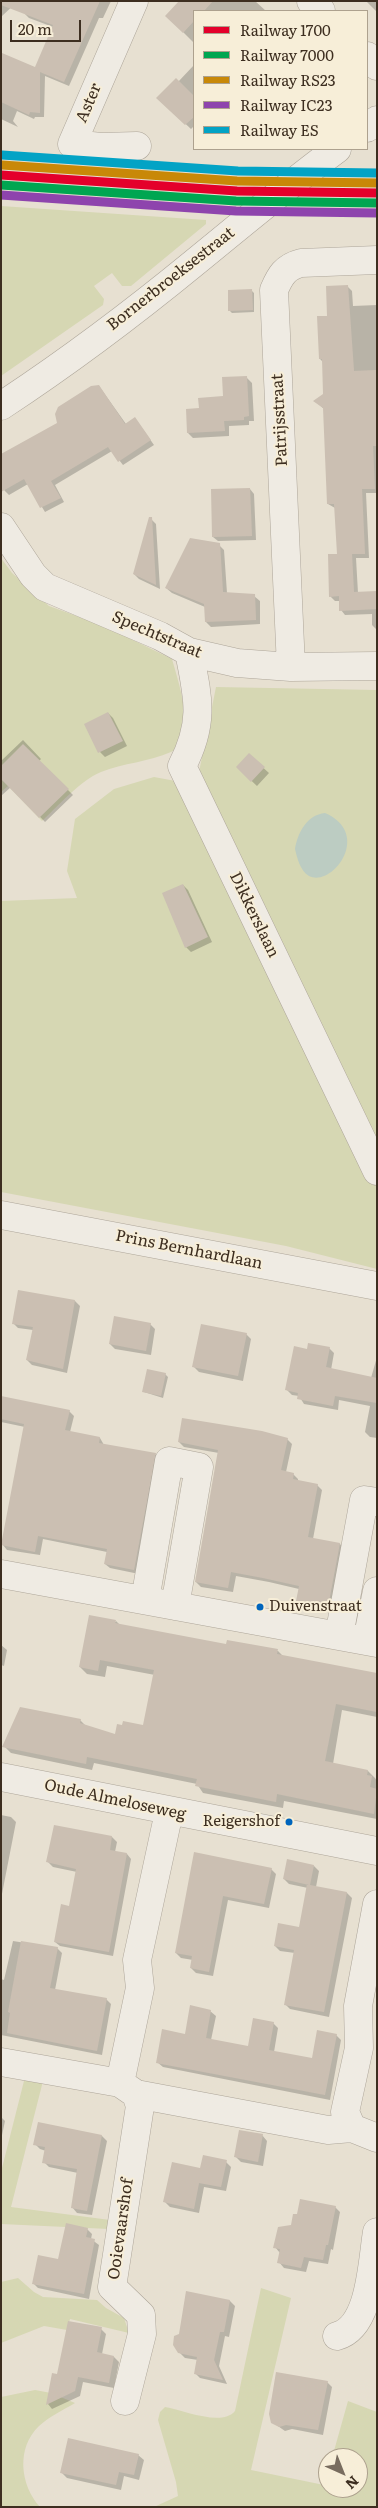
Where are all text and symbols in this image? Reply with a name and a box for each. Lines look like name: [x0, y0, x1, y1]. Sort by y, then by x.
scale bar: [12, 10, 84, 42]
legend: [193, 10, 368, 150]
text: 20 m: [18, 17, 52, 40]
text: Railway 1700: [240, 18, 331, 41]
text: Railway 7000: [240, 43, 334, 66]
text: Railway RS23: [240, 68, 336, 91]
street label: Aster: [72, 80, 106, 126]
text: Railway IC23: [240, 93, 333, 116]
text: Railway ES: [240, 118, 319, 141]
street label: Bornerbroeksestraat: [103, 223, 239, 335]
street label: Patrijsstraat: [268, 373, 292, 467]
street label: Spechtstraat: [109, 607, 205, 663]
street label: Dikkerslaan: [225, 869, 283, 961]
street label: Prins Bernhardlaan: [114, 1226, 264, 1274]
place label: Duivenstraat: [269, 1598, 362, 1616]
marker: Duivenstraat: [255, 1602, 265, 1612]
street label: Oude Almeloseweg: [42, 1776, 188, 1824]
place label: Reigershof: [203, 1813, 280, 1831]
marker: Reigershof: [284, 1817, 294, 1827]
street label: Ooievaarshof: [104, 2177, 138, 2281]
north arrow: [318, 2448, 368, 2498]
text: N: [342, 2472, 364, 2494]

